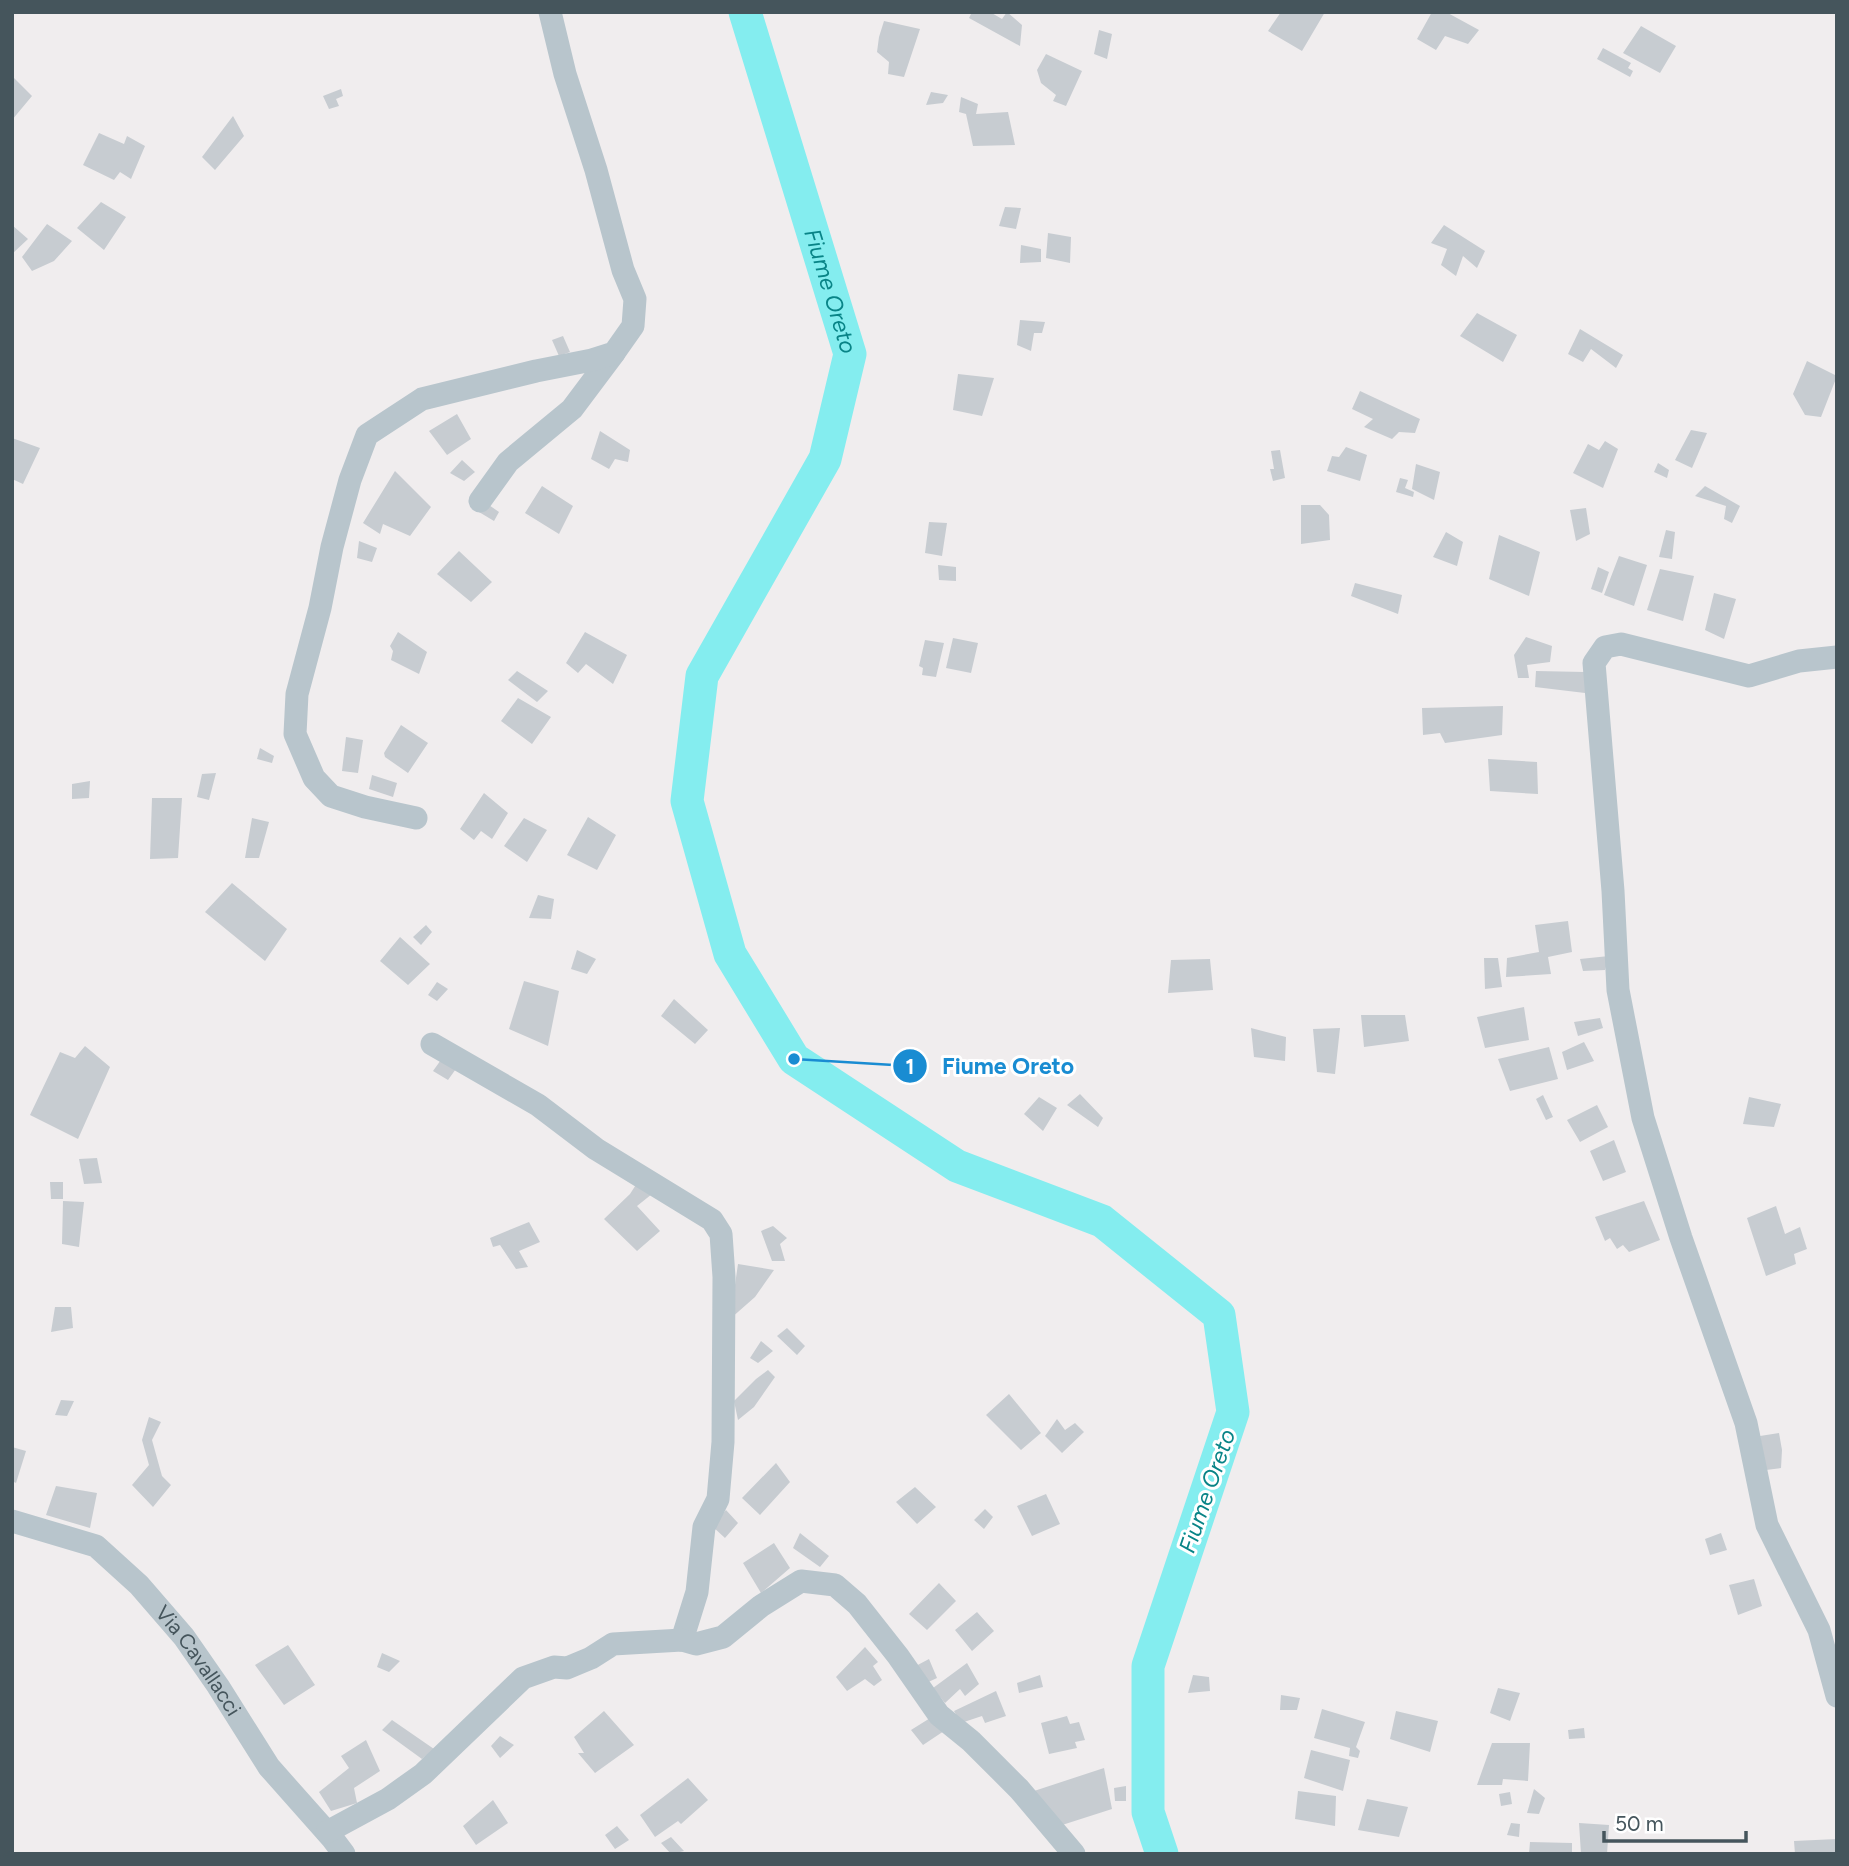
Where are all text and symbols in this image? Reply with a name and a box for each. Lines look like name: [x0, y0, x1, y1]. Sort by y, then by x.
water label: Fiume Oreto: [798, 225, 863, 357]
callout: Fiume Oreto: [893, 1044, 1088, 1088]
text: Fiume Oreto: [942, 1052, 1074, 1080]
text: 1: [906, 1054, 914, 1079]
water label: Fiume Oreto: [1173, 1425, 1241, 1557]
street label: Via Cavallacci: [150, 1600, 247, 1720]
scale bar: [1604, 1800, 1746, 1844]
text: 50 m: [1615, 1811, 1664, 1836]

